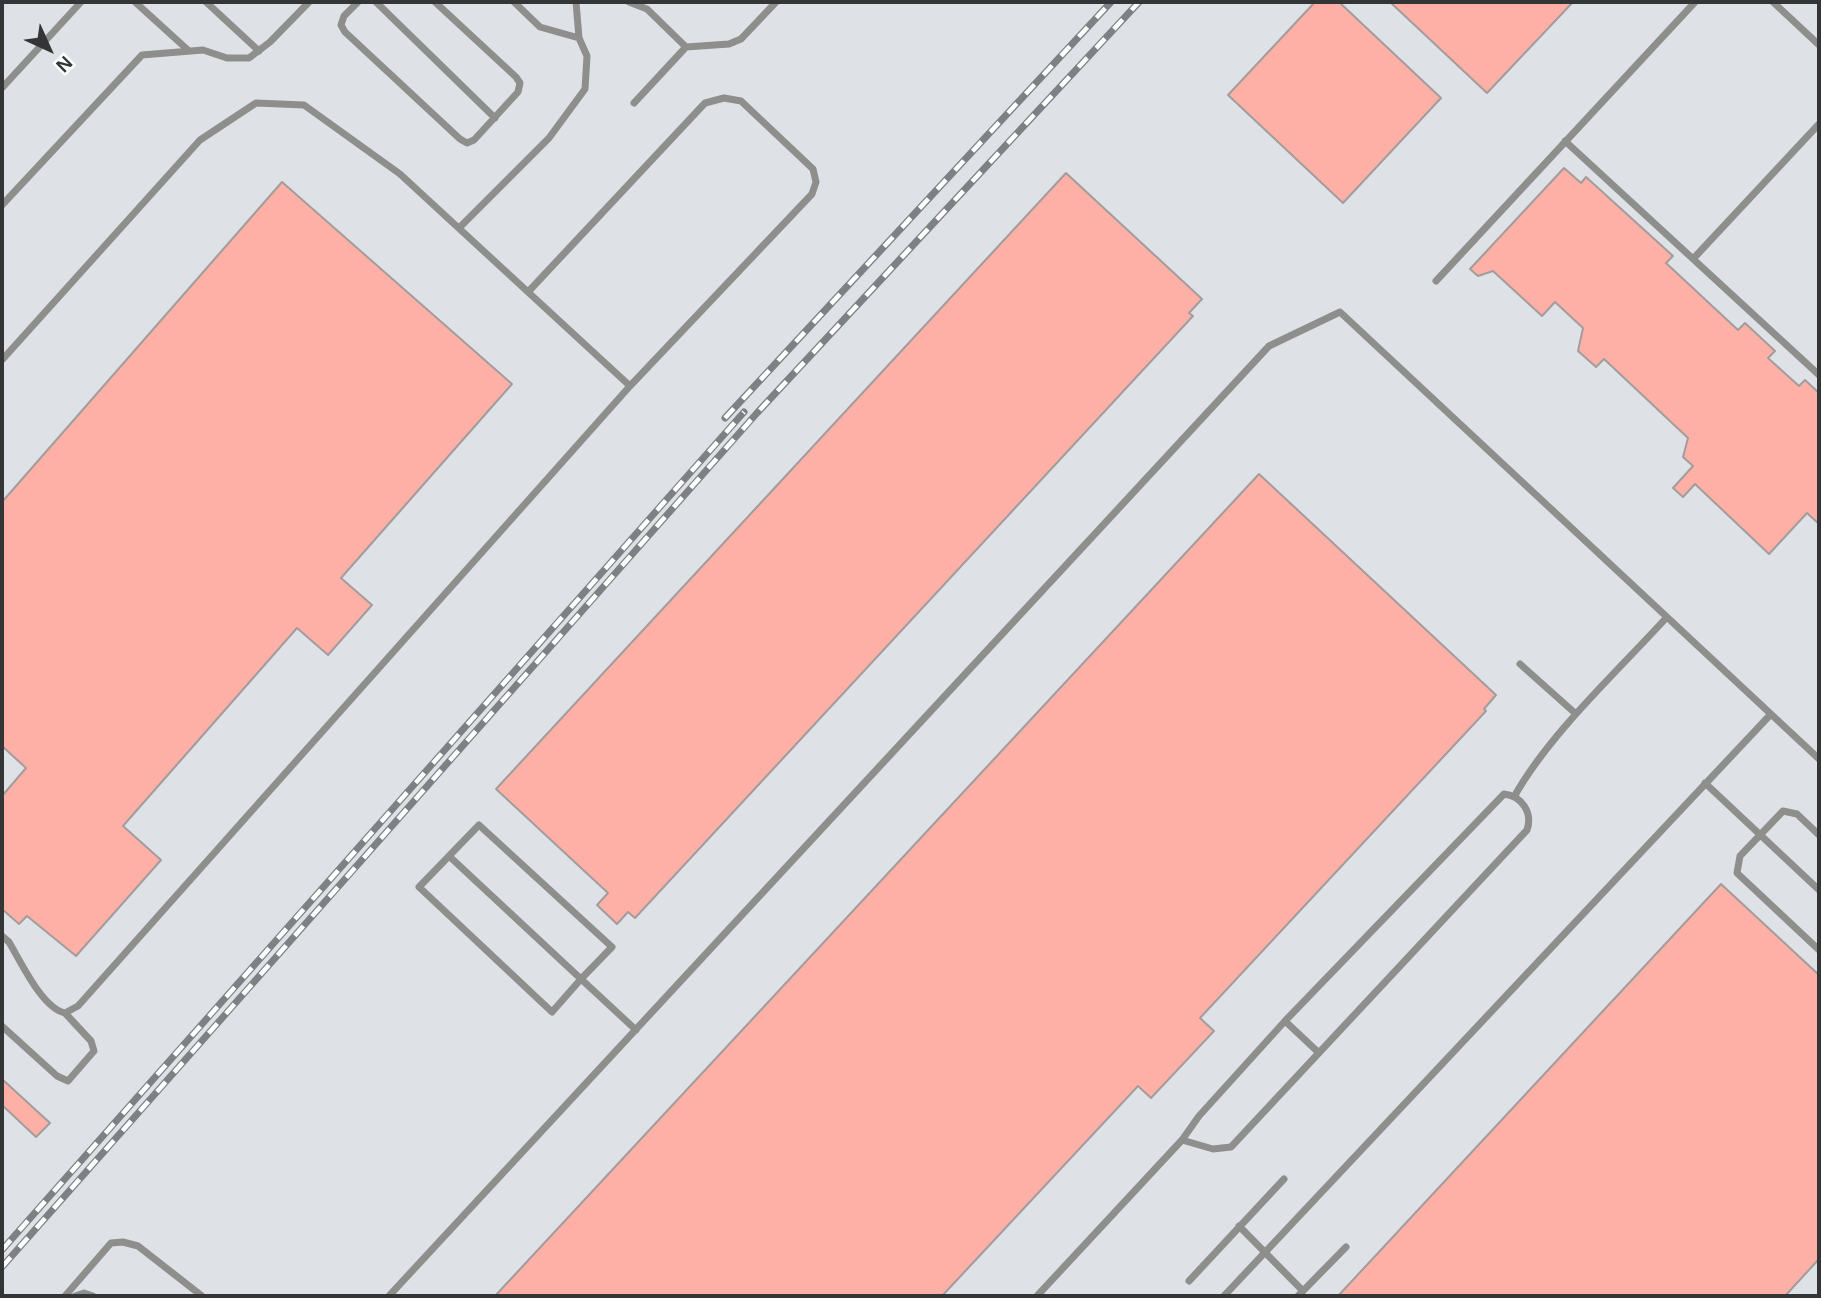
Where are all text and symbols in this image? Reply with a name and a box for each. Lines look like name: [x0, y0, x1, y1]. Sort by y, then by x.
north arrow: [14, 14, 84, 84]
text: N: [52, 52, 76, 76]

